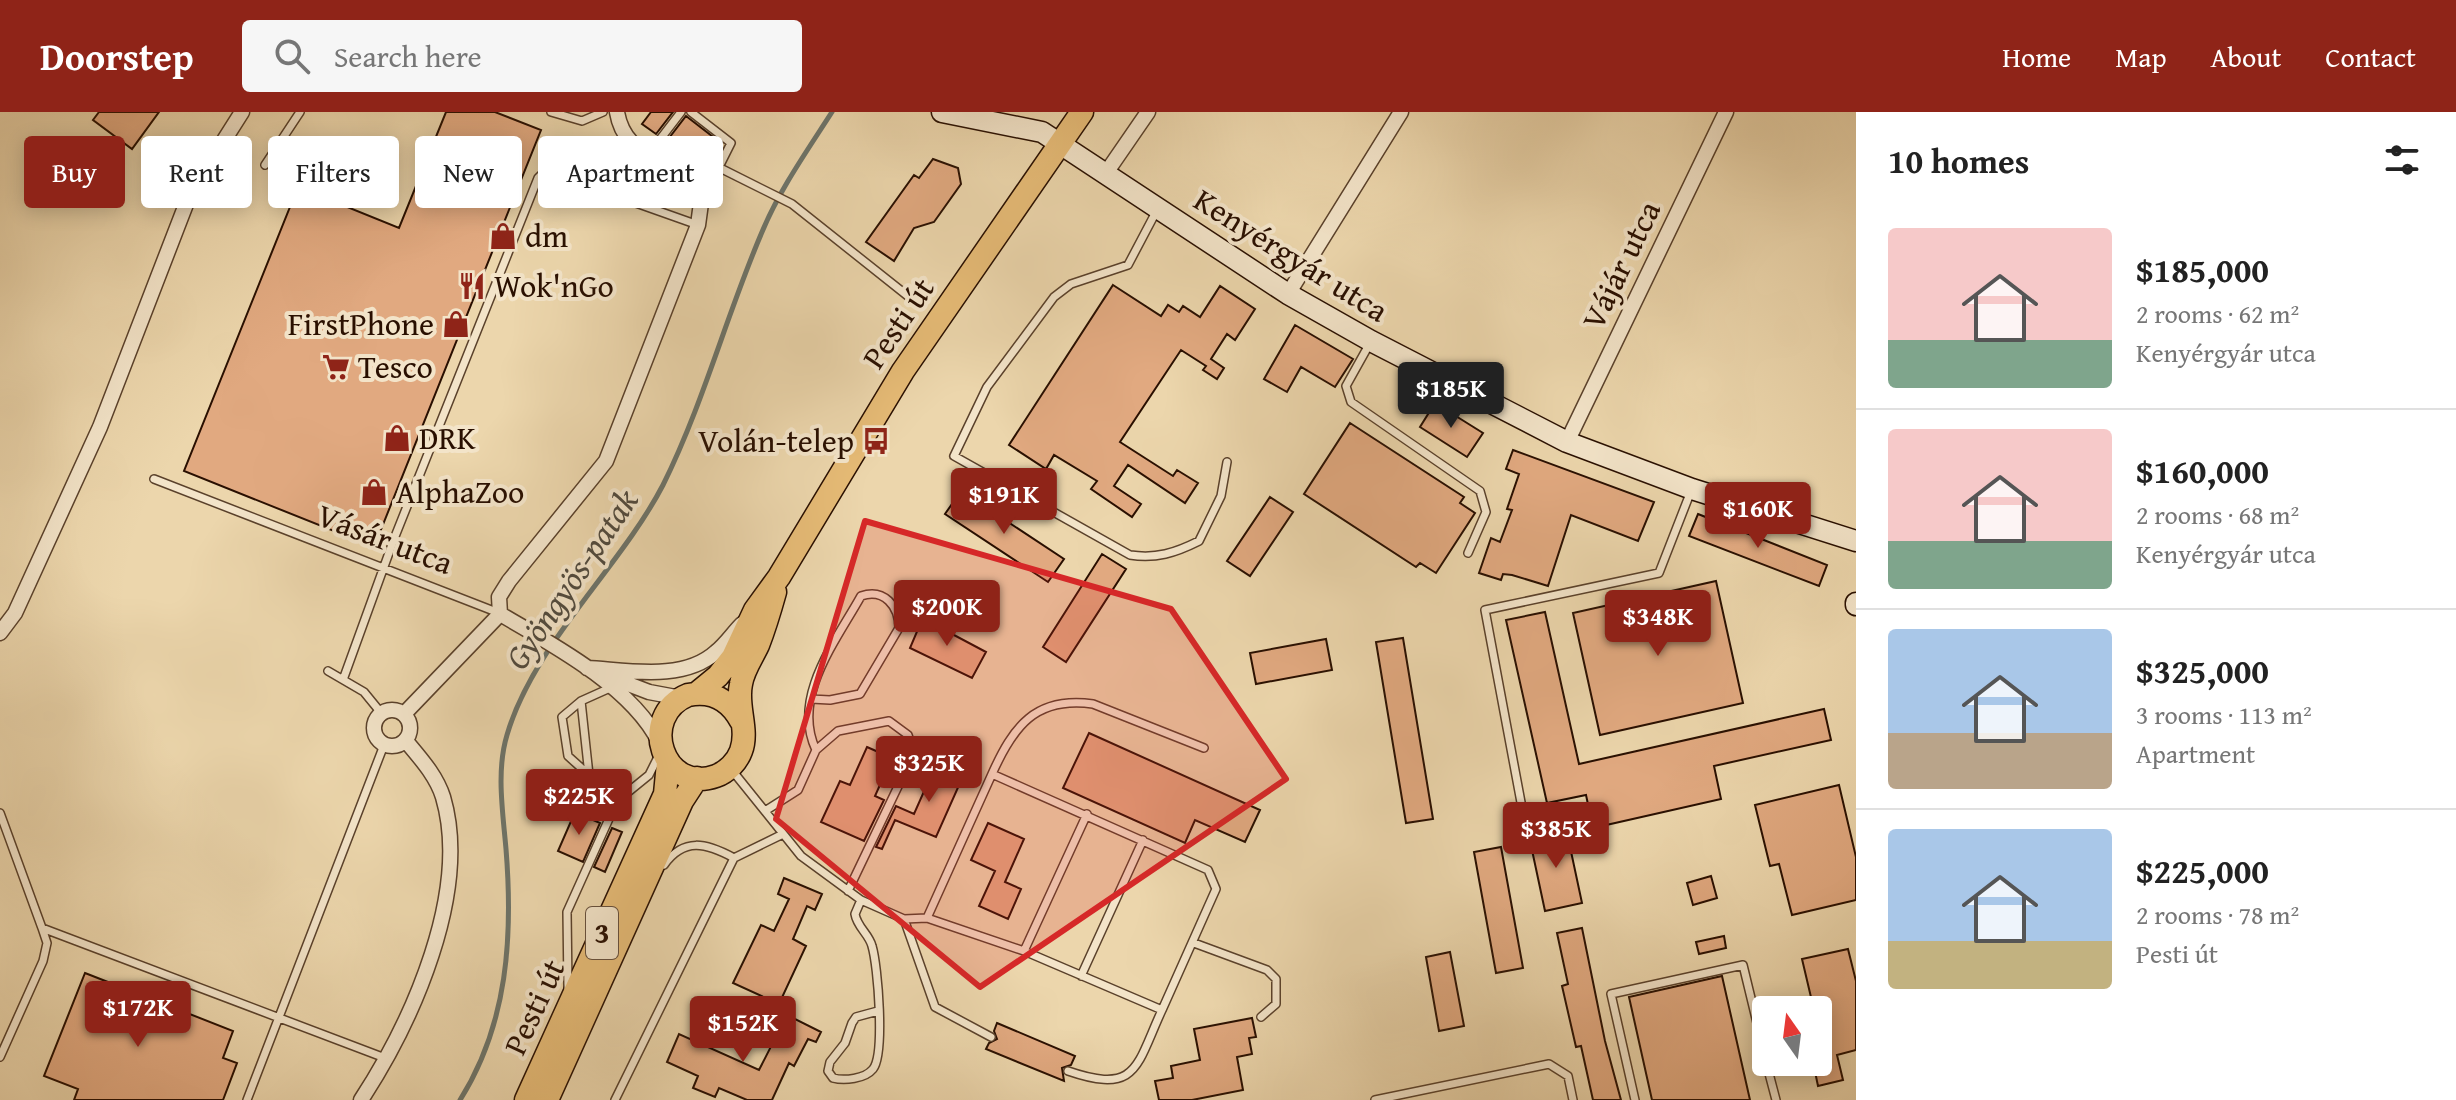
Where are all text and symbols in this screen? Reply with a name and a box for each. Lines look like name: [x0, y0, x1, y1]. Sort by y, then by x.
search box: [242, 20, 802, 92]
text: Doorstep: [40, 28, 194, 84]
icon: search: [270, 34, 314, 78]
text: Search here: [334, 34, 482, 78]
text: Home: [2002, 36, 2071, 77]
text: Map: [2115, 36, 2167, 77]
text: About: [2211, 36, 2281, 77]
text: Contact: [2325, 36, 2416, 77]
chip: Buy: [24, 136, 125, 208]
chip: Rent: [141, 136, 252, 208]
chip: Filters: [268, 136, 399, 208]
chip: New: [415, 136, 522, 208]
chip: Apartment: [538, 136, 723, 208]
text: 10 homes: [1888, 136, 2029, 185]
icon: filters: [2380, 138, 2424, 182]
street label: Kenyérgyár utca: [1185, 176, 1398, 333]
street label: Vájár utca: [1569, 192, 1672, 337]
place label: dm: [525, 212, 568, 259]
shop icon: dm: [488, 221, 518, 251]
text: $185,000: [2136, 245, 2269, 294]
icon: home: [1952, 260, 2048, 356]
place label: Wok'nGo: [494, 262, 614, 309]
street label: Pesti út: [850, 268, 945, 378]
restaurant icon: Wok'nGo: [457, 271, 487, 301]
text: 2 rooms · 62 m²: [2136, 294, 2299, 333]
place label: FirstPhone: [288, 300, 434, 347]
shop icon: FirstPhone: [441, 309, 471, 339]
text: Kenyérgyár utca: [2136, 333, 2316, 372]
place label: Tesco: [358, 343, 433, 390]
supermarket icon: Tesco: [321, 352, 351, 382]
pin: $185K: [1395, 362, 1507, 430]
text: $185K: [1416, 368, 1486, 407]
place label: DRK: [419, 414, 476, 461]
place label: Volán-telep: [698, 417, 854, 464]
shop icon: DRK: [382, 423, 412, 453]
bus stop icon: Volán-telep: [861, 426, 891, 456]
text: $160,000: [2136, 446, 2269, 495]
icon: home: [1952, 461, 2048, 557]
place label: AlphaZoo: [396, 468, 524, 515]
pin: $191K: [948, 468, 1060, 536]
text: $191K: [969, 474, 1039, 513]
shop icon: AlphaZoo: [359, 477, 389, 507]
water label: Gyöngyös-patak: [492, 478, 649, 679]
pin: $160K: [1702, 482, 1814, 550]
text: $160K: [1723, 488, 1793, 527]
street label: Vásár utca: [310, 491, 460, 586]
text: 2 rooms · 68 m²: [2136, 495, 2299, 534]
text: Kenyérgyár utca: [2136, 534, 2316, 573]
pin: $200K: [891, 580, 1003, 648]
text: $200K: [912, 586, 982, 625]
pin: $348K: [1602, 590, 1714, 658]
text: $348K: [1623, 596, 1693, 635]
text: $325,000: [2136, 646, 2269, 695]
icon: home: [1952, 661, 2048, 757]
text: 3 rooms · 113 m²: [2136, 695, 2312, 734]
text: Apartment: [2136, 734, 2255, 773]
pin: $325K: [873, 736, 985, 804]
text: $325K: [894, 742, 964, 781]
pin: $225K: [523, 769, 635, 837]
text: $225K: [544, 775, 614, 814]
pin: $385K: [1500, 802, 1612, 870]
text: $385K: [1521, 808, 1591, 847]
text: $225,000: [2136, 846, 2269, 895]
icon: home: [1952, 861, 2048, 957]
text: 2 rooms · 78 m²: [2136, 895, 2299, 934]
road number: 3: [586, 907, 618, 959]
text: Pesti út: [2136, 934, 2218, 973]
street label: Pesti út: [491, 951, 576, 1062]
pin: $172K: [82, 981, 194, 1049]
text: $172K: [103, 987, 173, 1026]
pin: $152K: [687, 996, 799, 1064]
north arrow: [1752, 996, 1832, 1076]
map controls: [1752, 996, 1832, 1076]
text: $152K: [708, 1002, 778, 1041]

